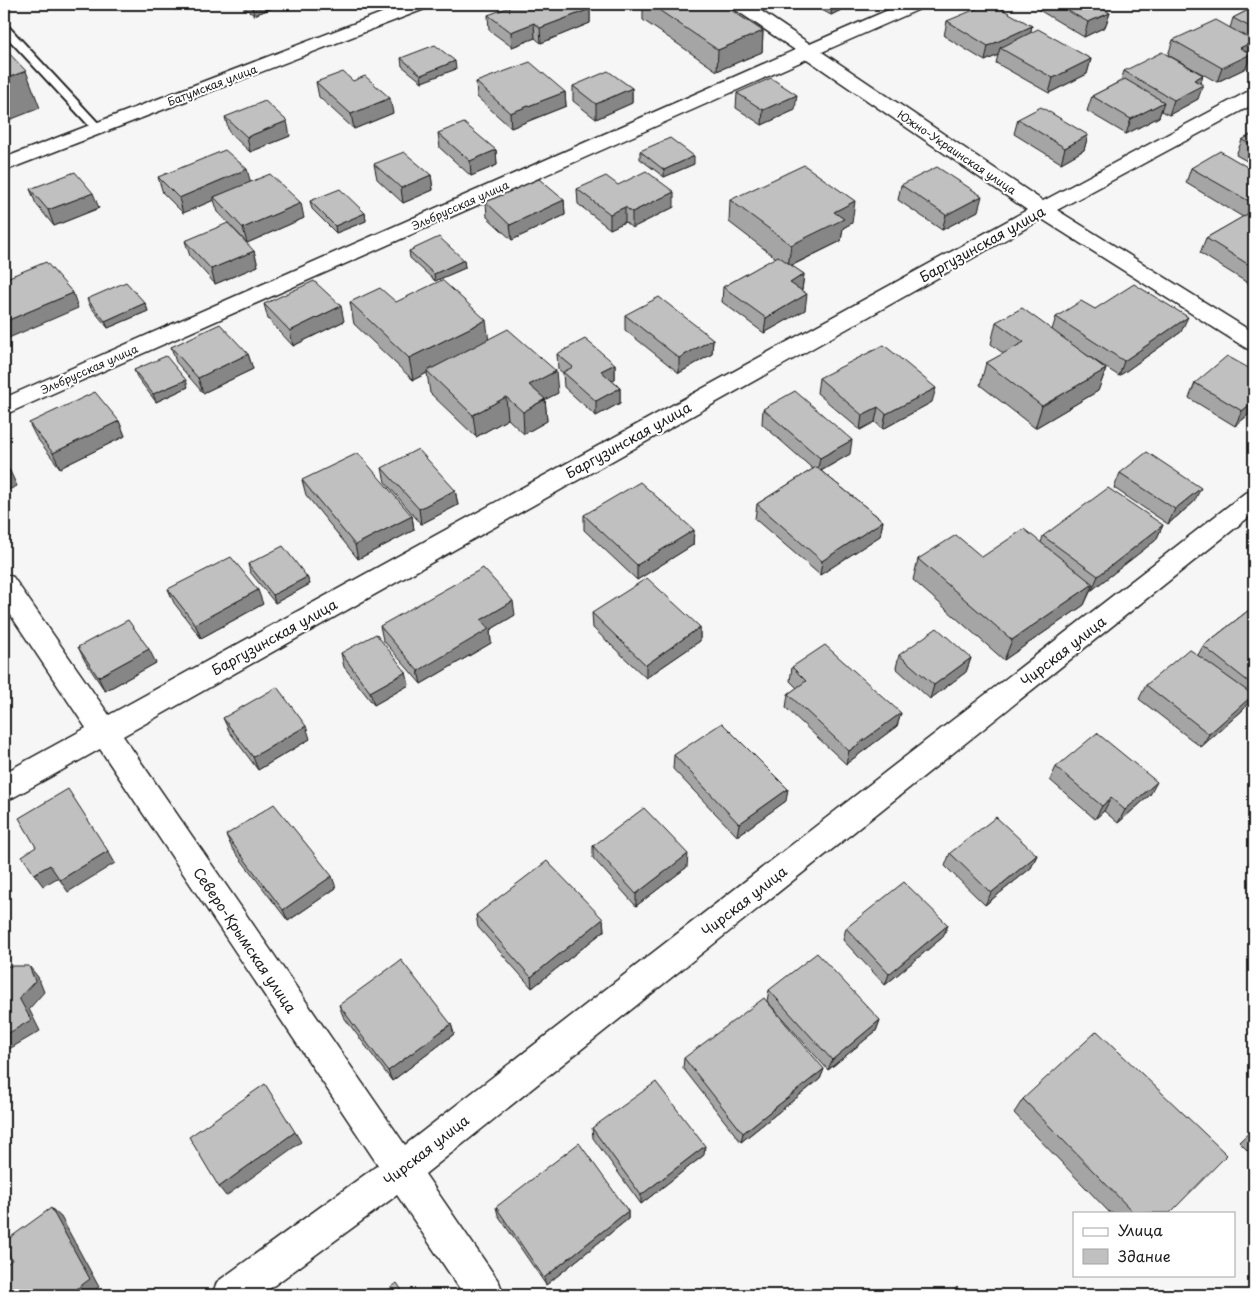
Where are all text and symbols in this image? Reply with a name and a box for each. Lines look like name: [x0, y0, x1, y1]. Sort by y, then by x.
street label: Батумская улица: [165, 60, 259, 110]
street label: Южно-Украинская улица: [894, 106, 1020, 198]
street label: Эльбрусская улица: [409, 176, 511, 234]
street label: Баргузинская улица: [915, 200, 1049, 287]
street label: Эльбрусская улица: [38, 340, 140, 398]
street label: Баргузинская улица: [561, 396, 695, 483]
street label: Баргузинская улица: [207, 593, 341, 680]
street label: Чирская улица: [1016, 611, 1110, 691]
street label: Чирская улица: [697, 861, 791, 941]
street label: Северо-Крымская улица: [188, 863, 302, 1017]
street label: Чирская улица: [379, 1110, 473, 1190]
legend: [1073, 1212, 1236, 1276]
text: Улица: [1118, 1218, 1163, 1241]
text: Здание: [1118, 1244, 1171, 1267]

